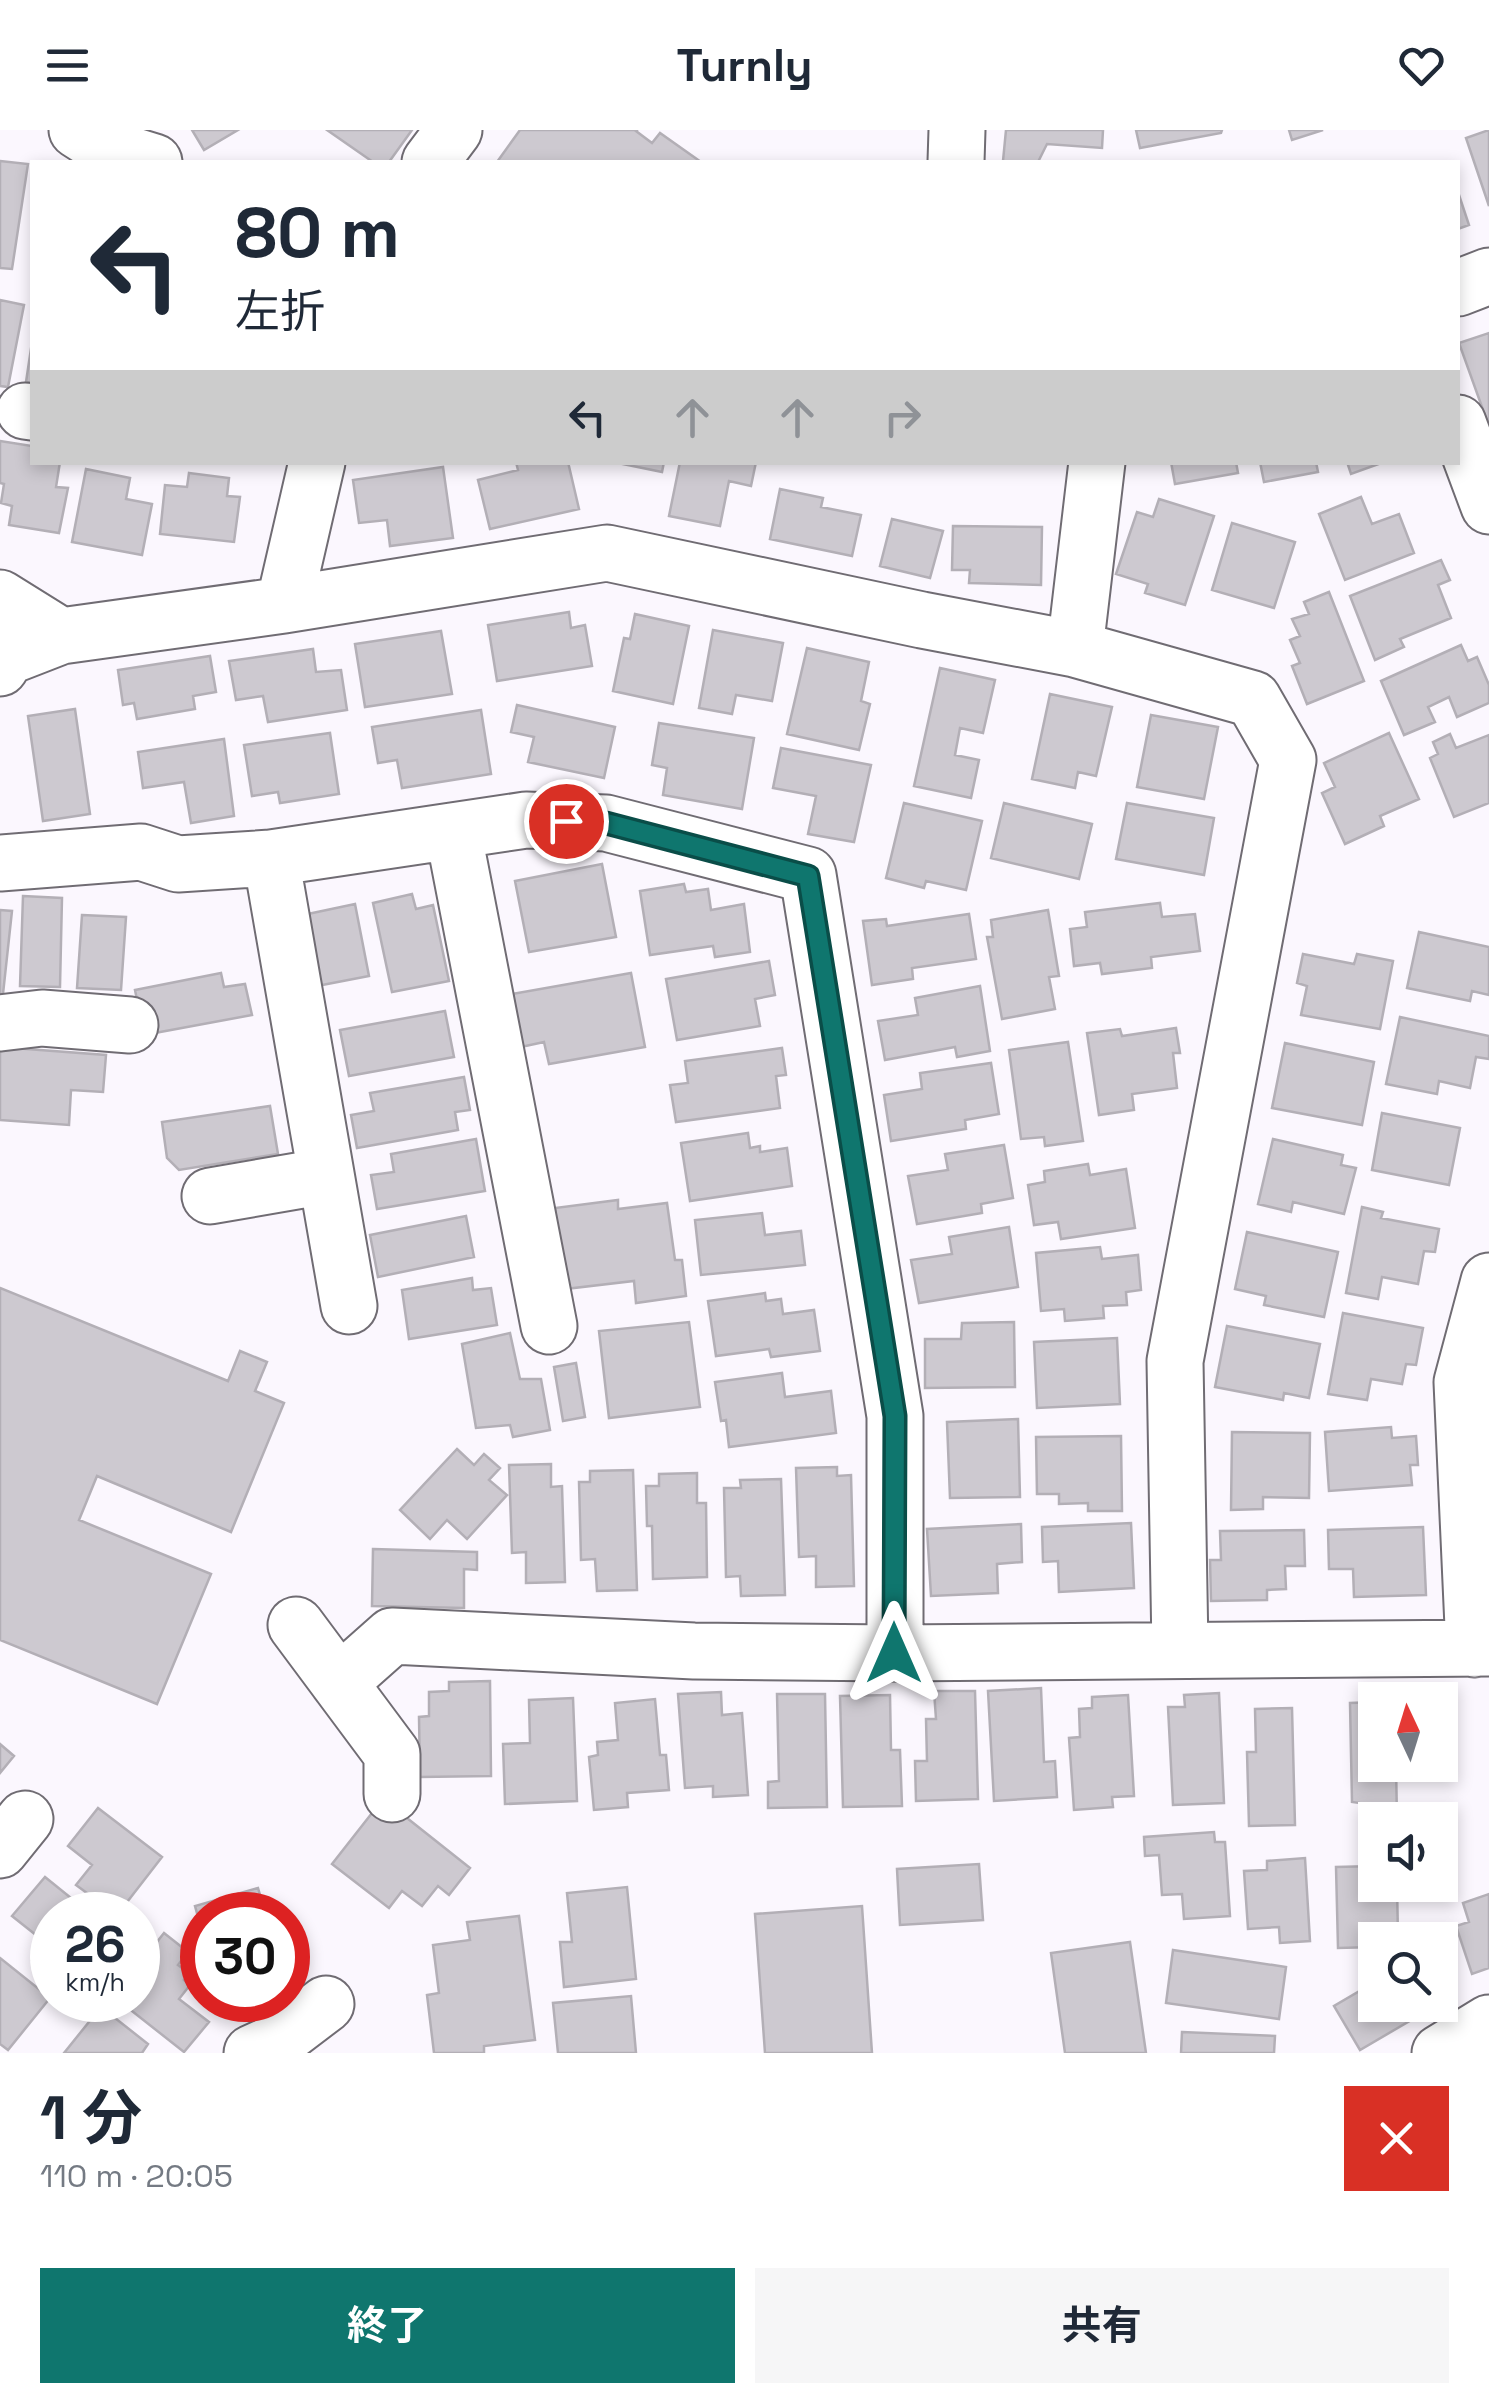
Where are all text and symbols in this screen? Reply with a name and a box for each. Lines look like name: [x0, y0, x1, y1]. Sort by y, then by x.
text: Turnly: [676, 37, 813, 94]
icon: menu: [40, 38, 95, 93]
icon: heart: [1394, 38, 1449, 93]
text: 80 m: [235, 188, 400, 277]
icon: left: [70, 200, 200, 330]
text: 左折: [235, 283, 325, 340]
icon: left: [560, 390, 615, 445]
icon: ahead: [665, 390, 720, 445]
icon: ahead: [770, 390, 825, 445]
icon: right: [875, 390, 930, 445]
pin: [524, 779, 609, 864]
icon: arrive: [539, 794, 594, 849]
position arrow: [842, 1601, 946, 1705]
north arrow: [1358, 1682, 1458, 1782]
map controls: [1358, 1682, 1458, 2022]
button: sound: [1358, 1802, 1458, 1902]
speed limit sign: 30: [180, 1892, 310, 2022]
text: 26: [65, 1913, 125, 1977]
button: search: [1358, 1922, 1458, 2022]
text: km/h: [65, 1966, 125, 1998]
text: 1 分: [40, 2080, 142, 2157]
button: close: [1344, 2086, 1449, 2191]
text: 110 m · 20:05: [40, 2156, 233, 2196]
button: 終了: [40, 2268, 735, 2383]
button: 共有: [755, 2268, 1449, 2383]

